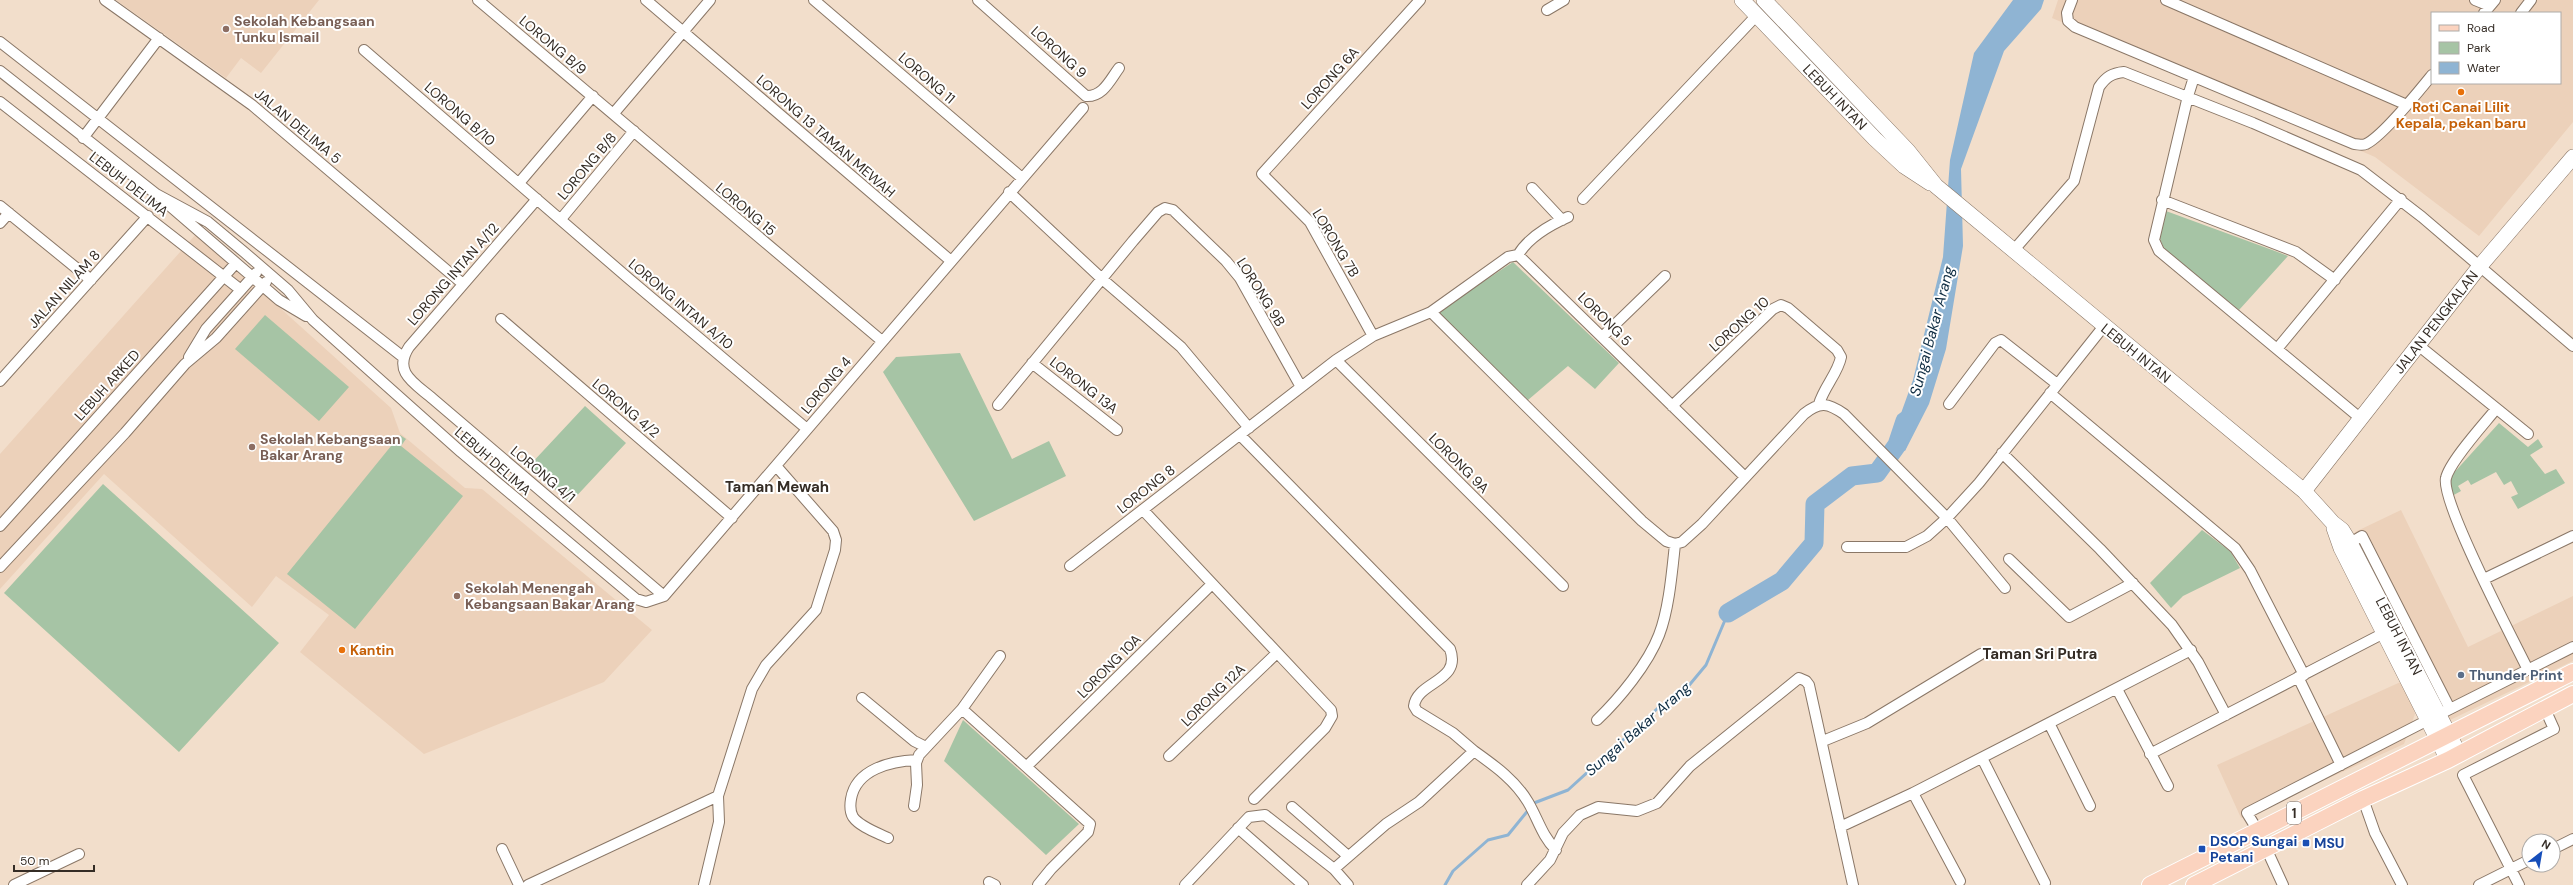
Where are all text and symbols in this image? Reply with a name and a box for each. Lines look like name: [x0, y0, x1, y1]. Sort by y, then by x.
place label: Sekolah Kebangsaan Tunku Ismail: [234, 12, 375, 46]
street label: LORONG B/9: [516, 12, 591, 79]
legend: [2431, 12, 2561, 84]
text: Road: [2467, 20, 2495, 36]
street label: LORONG 9: [1027, 22, 1091, 82]
marker: Sekolah Kebangsaan Tunku Ismail: [221, 24, 231, 34]
text: Park: [2467, 40, 2491, 56]
street label: LORONG 6A: [1297, 43, 1363, 113]
street label: LORONG 11: [895, 49, 959, 107]
street label: LEBUH INTAN: [1799, 60, 1871, 134]
text: Water: [2467, 60, 2501, 76]
street label: LORONG 13 TAMAN MEWAH: [753, 71, 899, 201]
street label: LORONG B/10: [421, 78, 499, 150]
street label: JALAN DELIMA 5: [251, 85, 345, 167]
marker: Roti Canai Lilit Kepala, pekan baru: [2456, 87, 2466, 97]
place label: Roti Canai Lilit Kepala, pekan baru: [2396, 98, 2526, 132]
street label: LORONG B/8: [554, 129, 620, 203]
street label: LEBUH DELIMA: [86, 148, 172, 220]
street label: LORONG 15: [712, 179, 780, 239]
street label: LORONG 7B: [1309, 206, 1363, 280]
street label: LORONG INTAN A/12: [404, 219, 502, 329]
street label: JALAN NILAM 8: [24, 246, 104, 332]
street label: LORONG 9B: [1233, 254, 1289, 330]
street label: LORONG INTAN A/10: [625, 255, 737, 353]
water label: Sungai Bakar Arang: [1905, 263, 1959, 398]
street label: JALAN PENGKALAN: [2390, 267, 2482, 377]
street label: LORONG 5: [1574, 288, 1636, 350]
street label: LORONG 10: [1705, 292, 1773, 356]
street label: LEBUH INTAN: [2097, 319, 2175, 387]
street label: LEBUH ARKED: [70, 346, 144, 424]
street label: LORONG 4: [797, 352, 855, 417]
street label: LORONG 13A: [1046, 353, 1122, 417]
street label: LORONG 4/2: [589, 375, 663, 441]
street label: LEBUH DELIMA: [451, 423, 535, 499]
street label: LORONG 9A: [1425, 429, 1493, 497]
place label: Sekolah Kebangsaan Bakar Arang: [260, 430, 401, 464]
marker: Sekolah Kebangsaan Bakar Arang: [247, 442, 257, 452]
street label: LORONG 4/1: [507, 442, 579, 506]
street label: LORONG 8: [1113, 461, 1179, 517]
district label: Taman Mewah: [725, 477, 829, 497]
place label: Sekolah Menengah Kebangsaan Bakar Arang: [465, 579, 635, 613]
marker: Sekolah Menengah Kebangsaan Bakar Arang: [452, 591, 462, 601]
street label: LEBUH INTAN: [2372, 594, 2426, 678]
street label: LORONG 10A: [1073, 630, 1145, 702]
place label: Kantin: [350, 641, 394, 659]
district label: Taman Sri Putra: [1983, 644, 2097, 664]
marker: Kantin: [337, 645, 347, 655]
street label: LORONG 12A: [1177, 660, 1249, 730]
place label: Thunder Print: [2469, 666, 2563, 684]
marker: Thunder Print: [2456, 670, 2466, 680]
water label: Sungai Bakar Arang: [1581, 677, 1696, 780]
road number: 1: [2287, 802, 2301, 824]
place label: DSOP Sungai Petani: [2210, 832, 2297, 866]
north arrow: [2521, 833, 2561, 873]
place label: MSU: [2314, 834, 2344, 852]
text: N: [2539, 836, 2553, 852]
marker: MSU: [2301, 838, 2311, 848]
marker: DSOP Sungai Petani: [2197, 844, 2207, 854]
scale bar: [14, 847, 94, 873]
text: 50 m: [20, 853, 49, 869]

